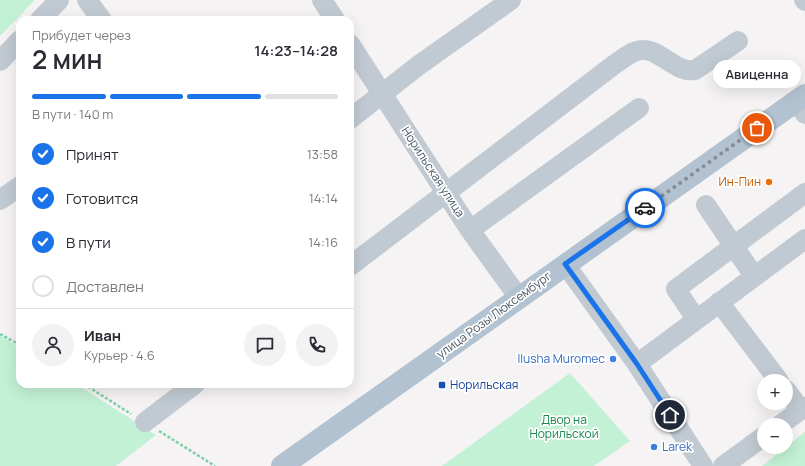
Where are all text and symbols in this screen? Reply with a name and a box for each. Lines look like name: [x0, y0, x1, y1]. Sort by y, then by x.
text: Прибудет через: [32, 26, 131, 44]
text: 14:23–14:28: [254, 40, 338, 61]
text: 2 мин: [32, 41, 102, 77]
callout: Авиценна: [713, 60, 801, 88]
text: Авиценна: [726, 65, 788, 83]
text: В пути · 140 m: [32, 105, 113, 123]
pin: [740, 111, 774, 145]
icon: bag: [746, 117, 768, 139]
street label: Норильская улица: [398, 123, 469, 220]
icon: check: [32, 143, 54, 165]
text: Принят: [66, 144, 119, 165]
text: 13:58: [307, 145, 338, 163]
place label: Ин-Пин: [718, 173, 761, 190]
marker: Ин-Пин: [764, 177, 774, 187]
icon: check: [32, 187, 54, 209]
text: Готовится: [66, 188, 138, 209]
courier: [625, 188, 665, 228]
text: 14:14: [309, 189, 338, 207]
icon: car: [634, 197, 656, 219]
icon: check: [32, 231, 54, 253]
text: В пути: [66, 232, 111, 253]
text: 14:16: [308, 233, 338, 251]
street label: улица Розы Люксембург: [433, 267, 555, 362]
text: Доставлен: [66, 276, 144, 297]
button: person: [32, 324, 74, 366]
button: chat: [244, 324, 286, 366]
button: phone: [296, 324, 338, 366]
text: Иван: [84, 325, 121, 346]
text: Курьер · 4.6: [84, 346, 155, 364]
place label: Ilusha Muromec: [517, 350, 605, 367]
marker: Ilusha Muromec: [608, 354, 618, 364]
map controls: [757, 374, 793, 454]
button: +: [757, 374, 793, 410]
place label: Норильская: [450, 376, 518, 393]
marker: Норильская: [437, 380, 447, 390]
pin: [653, 398, 687, 432]
icon: home: [659, 404, 681, 426]
park label: Двор на Норильской: [530, 411, 598, 442]
button: −: [757, 418, 793, 454]
place label: Larek: [662, 438, 693, 455]
marker: Larek: [649, 442, 659, 452]

